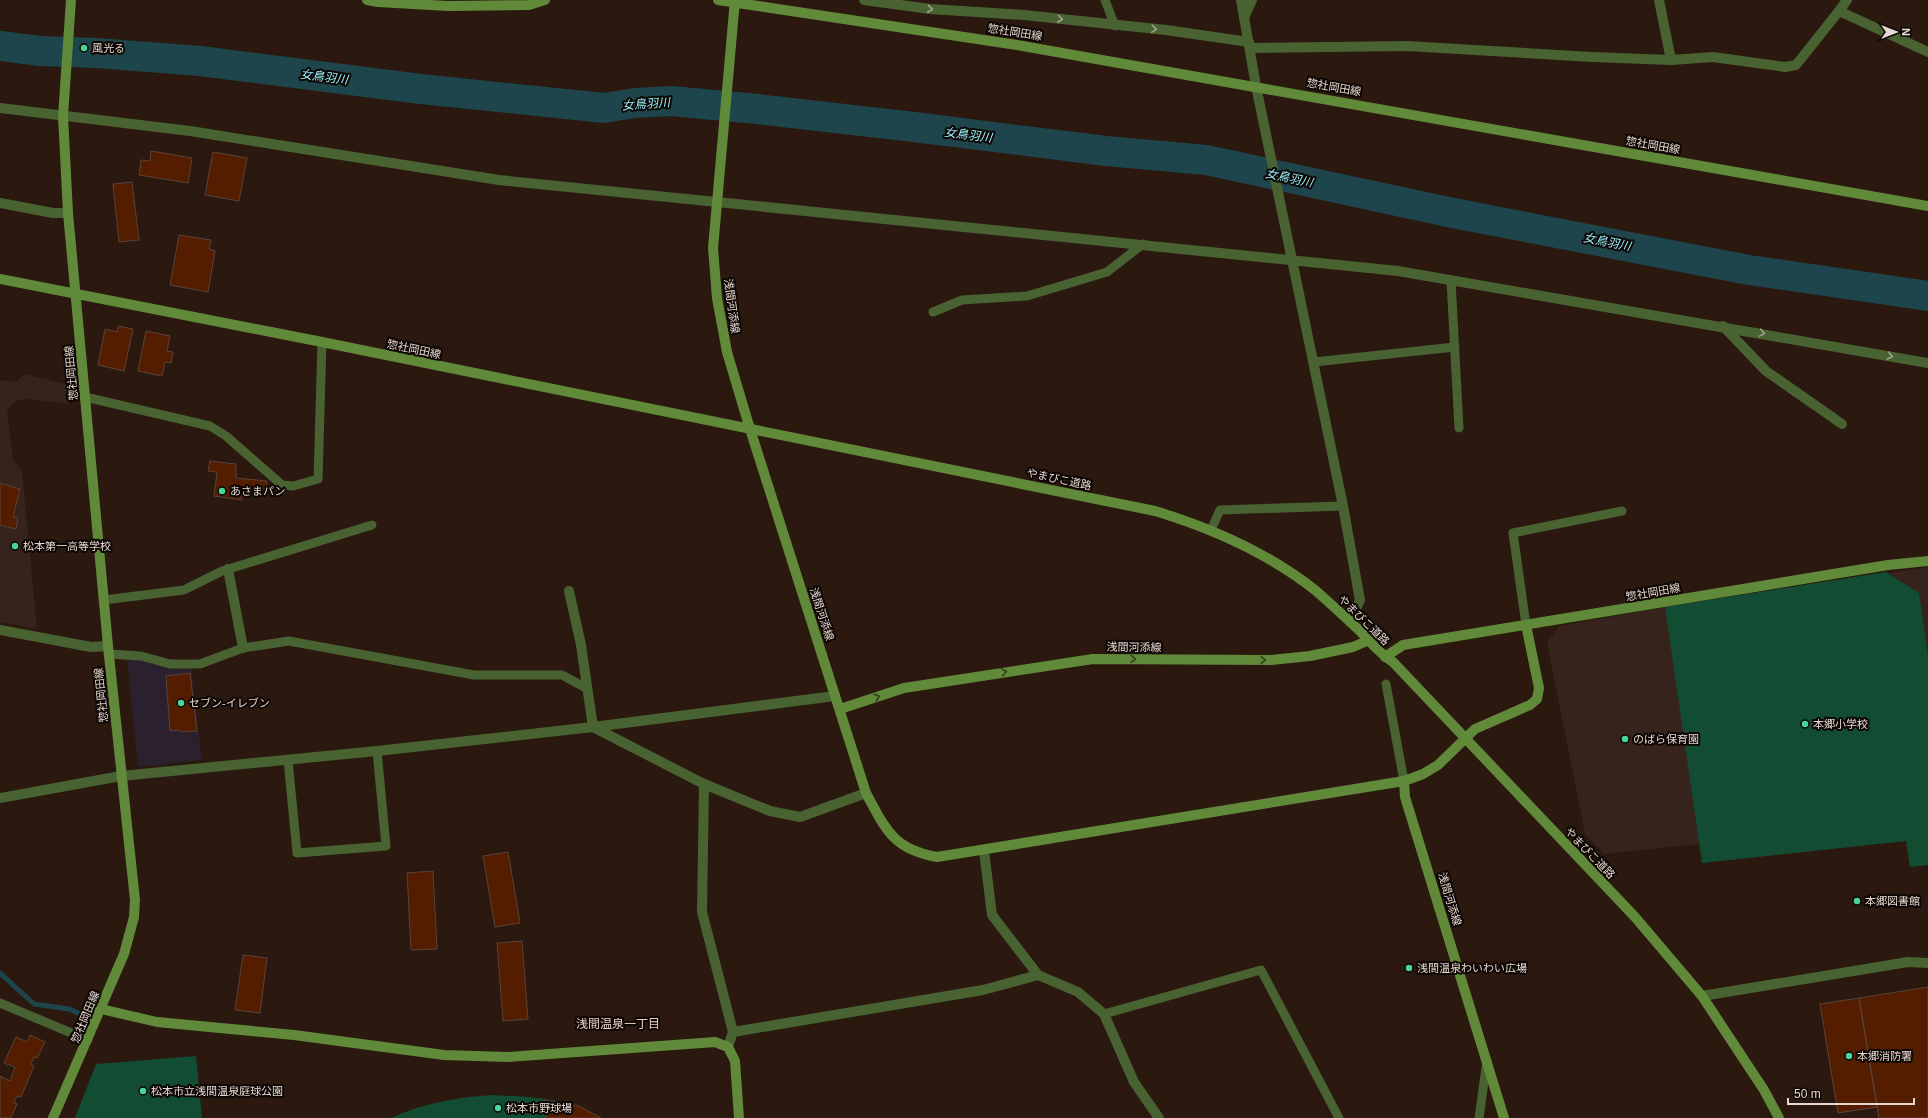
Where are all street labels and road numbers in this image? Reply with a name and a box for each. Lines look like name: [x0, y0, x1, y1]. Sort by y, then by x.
street label: 惣社岡田線: [987, 22, 1043, 42]
street label: 惣社岡田線: [1306, 76, 1362, 98]
street label: 惣社岡田線: [1625, 134, 1681, 156]
street label: 浅間河添線: [722, 278, 742, 334]
street label: 惣社岡田線: [386, 337, 442, 361]
street label: 惣社岡田線: [63, 345, 79, 401]
street label: やまびこ道路: [1025, 466, 1093, 492]
street label: 惣社岡田線: [1625, 581, 1681, 603]
street label: 浅間河添線: [808, 586, 836, 642]
street label: やまびこ道路: [1336, 593, 1392, 647]
street label: 浅間河添線: [1106, 641, 1162, 653]
street label: 惣社岡田線: [92, 667, 110, 723]
street label: やまびこ道路: [1563, 825, 1617, 881]
street label: 浅間河添線: [1436, 871, 1464, 927]
street label: 惣社岡田線: [69, 989, 101, 1045]

